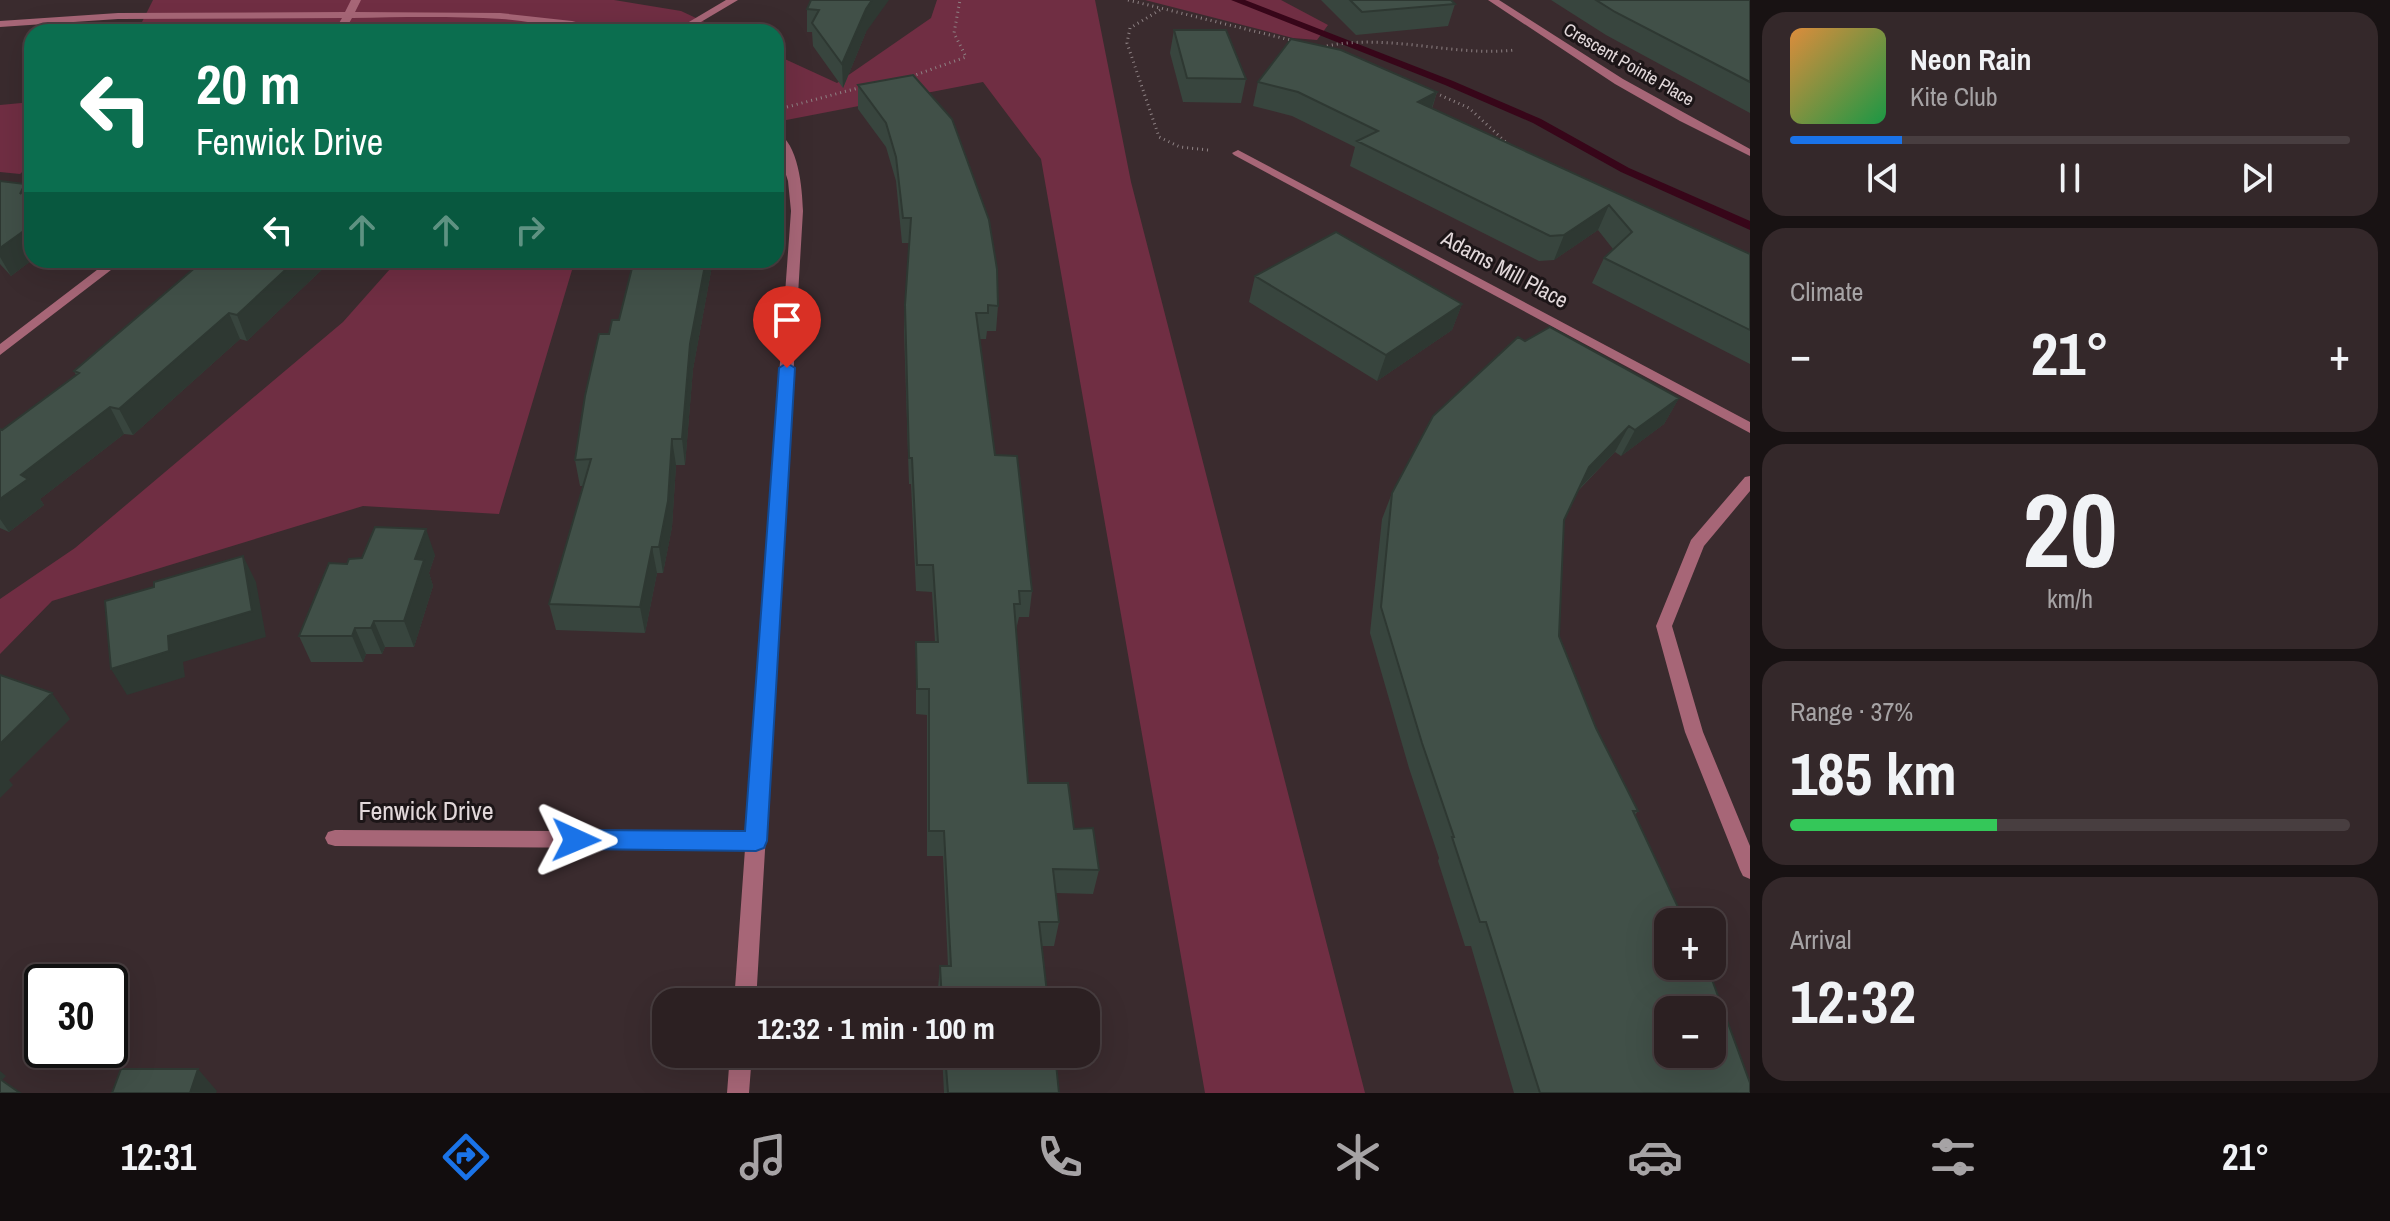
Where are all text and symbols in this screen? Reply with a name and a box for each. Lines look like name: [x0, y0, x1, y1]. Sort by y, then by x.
street label: Crescent Pointe Place: [1559, 16, 1699, 112]
text: Neon Rain: [1910, 39, 2032, 79]
text: 20 m: [196, 46, 301, 121]
icon: left: [64, 56, 168, 160]
text: Kite Club: [1910, 79, 1998, 114]
text: Fenwick Drive: [196, 118, 383, 166]
icon: previous: [1861, 156, 1905, 200]
icon: pause: [2048, 156, 2092, 200]
icon: next: [2235, 156, 2279, 200]
icon: left: [256, 208, 300, 252]
icon: ahead: [340, 208, 384, 252]
icon: ahead: [424, 208, 468, 252]
icon: right: [508, 208, 552, 252]
street label: Adams Mill Place: [1436, 223, 1574, 315]
text: Climate: [1790, 274, 1863, 309]
pin: [753, 286, 821, 368]
icon: arrive: [765, 298, 809, 342]
text: 21°: [2031, 313, 2109, 394]
text: −: [1790, 324, 1811, 384]
text: +: [2329, 324, 2350, 384]
text: 20: [2023, 459, 2117, 599]
text: km/h: [2047, 581, 2093, 616]
text: Range · 37%: [1790, 694, 1913, 729]
text: 185 km: [1790, 733, 1957, 814]
street label: Fenwick Drive: [358, 793, 494, 828]
position arrow: [534, 798, 618, 882]
map controls: [1654, 908, 1726, 1068]
button: +: [1654, 908, 1726, 980]
text: Arrival: [1790, 922, 1852, 957]
text: 12:32: [1790, 961, 1916, 1042]
speed limit sign: 30: [24, 964, 128, 1068]
button: −: [1654, 996, 1726, 1068]
text: 12:32 · 1 min · 100 m: [757, 1008, 995, 1048]
icon: directions: [438, 1129, 494, 1185]
icon: music: [735, 1129, 791, 1185]
icon: phone: [1032, 1129, 1088, 1185]
icon: climate: [1330, 1129, 1386, 1185]
icon: car: [1627, 1129, 1683, 1185]
icon: filters: [1925, 1129, 1981, 1185]
text: 12:31: [121, 1133, 196, 1181]
text: 21°: [2222, 1133, 2269, 1181]

